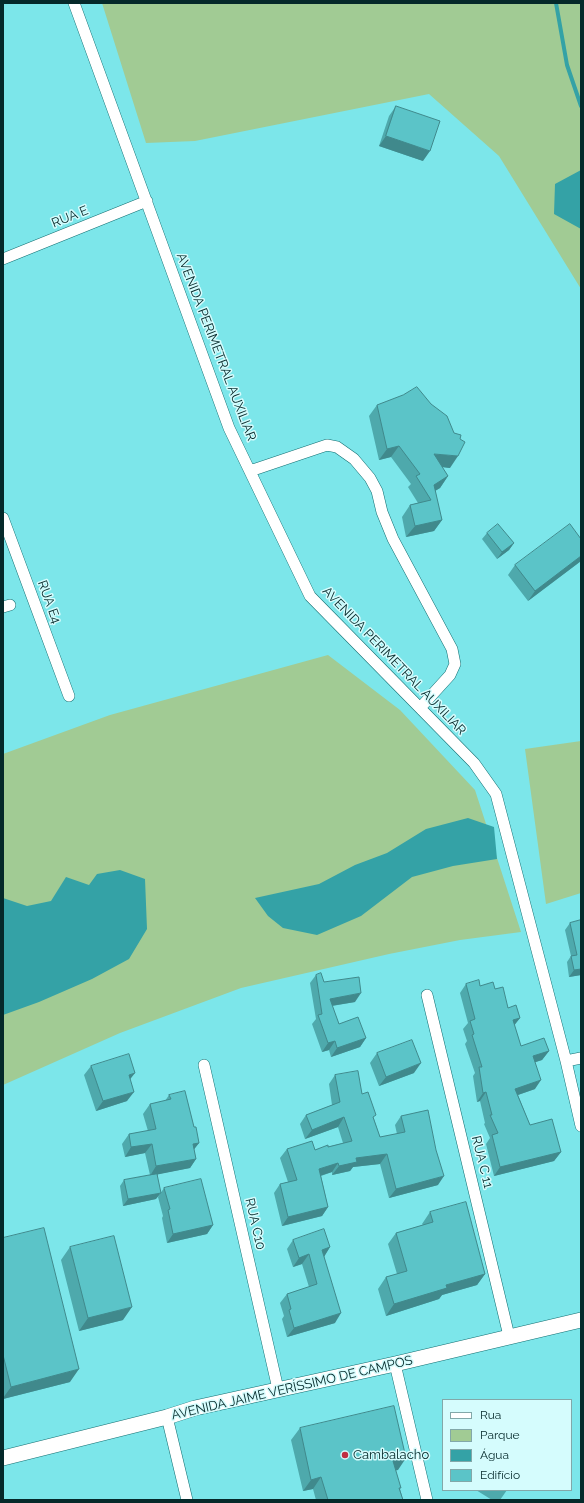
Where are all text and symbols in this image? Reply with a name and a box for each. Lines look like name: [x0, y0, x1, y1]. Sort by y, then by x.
street label: RUA E: [49, 203, 91, 231]
street label: AVENIDA PERIMETRAL AUXILIAR: [173, 251, 259, 443]
street label: RUA E4: [34, 578, 64, 626]
street label: AVENIDA PERIMETRAL AUXILIAR: [319, 584, 469, 738]
street label: RUA C 11: [468, 1134, 496, 1190]
street label: RUA C10: [241, 1197, 269, 1251]
street label: AVENIDA JAIME VERÍSSIMO DE CAMPOS: [170, 1353, 414, 1423]
legend: [442, 1399, 572, 1491]
text: Rua: [480, 1408, 501, 1422]
text: Parque: [480, 1428, 520, 1442]
place label: Cambalacho: [353, 1447, 429, 1463]
text: Água: [480, 1448, 509, 1462]
marker: Cambalacho: [340, 1450, 350, 1460]
text: Edifício: [480, 1468, 520, 1482]

